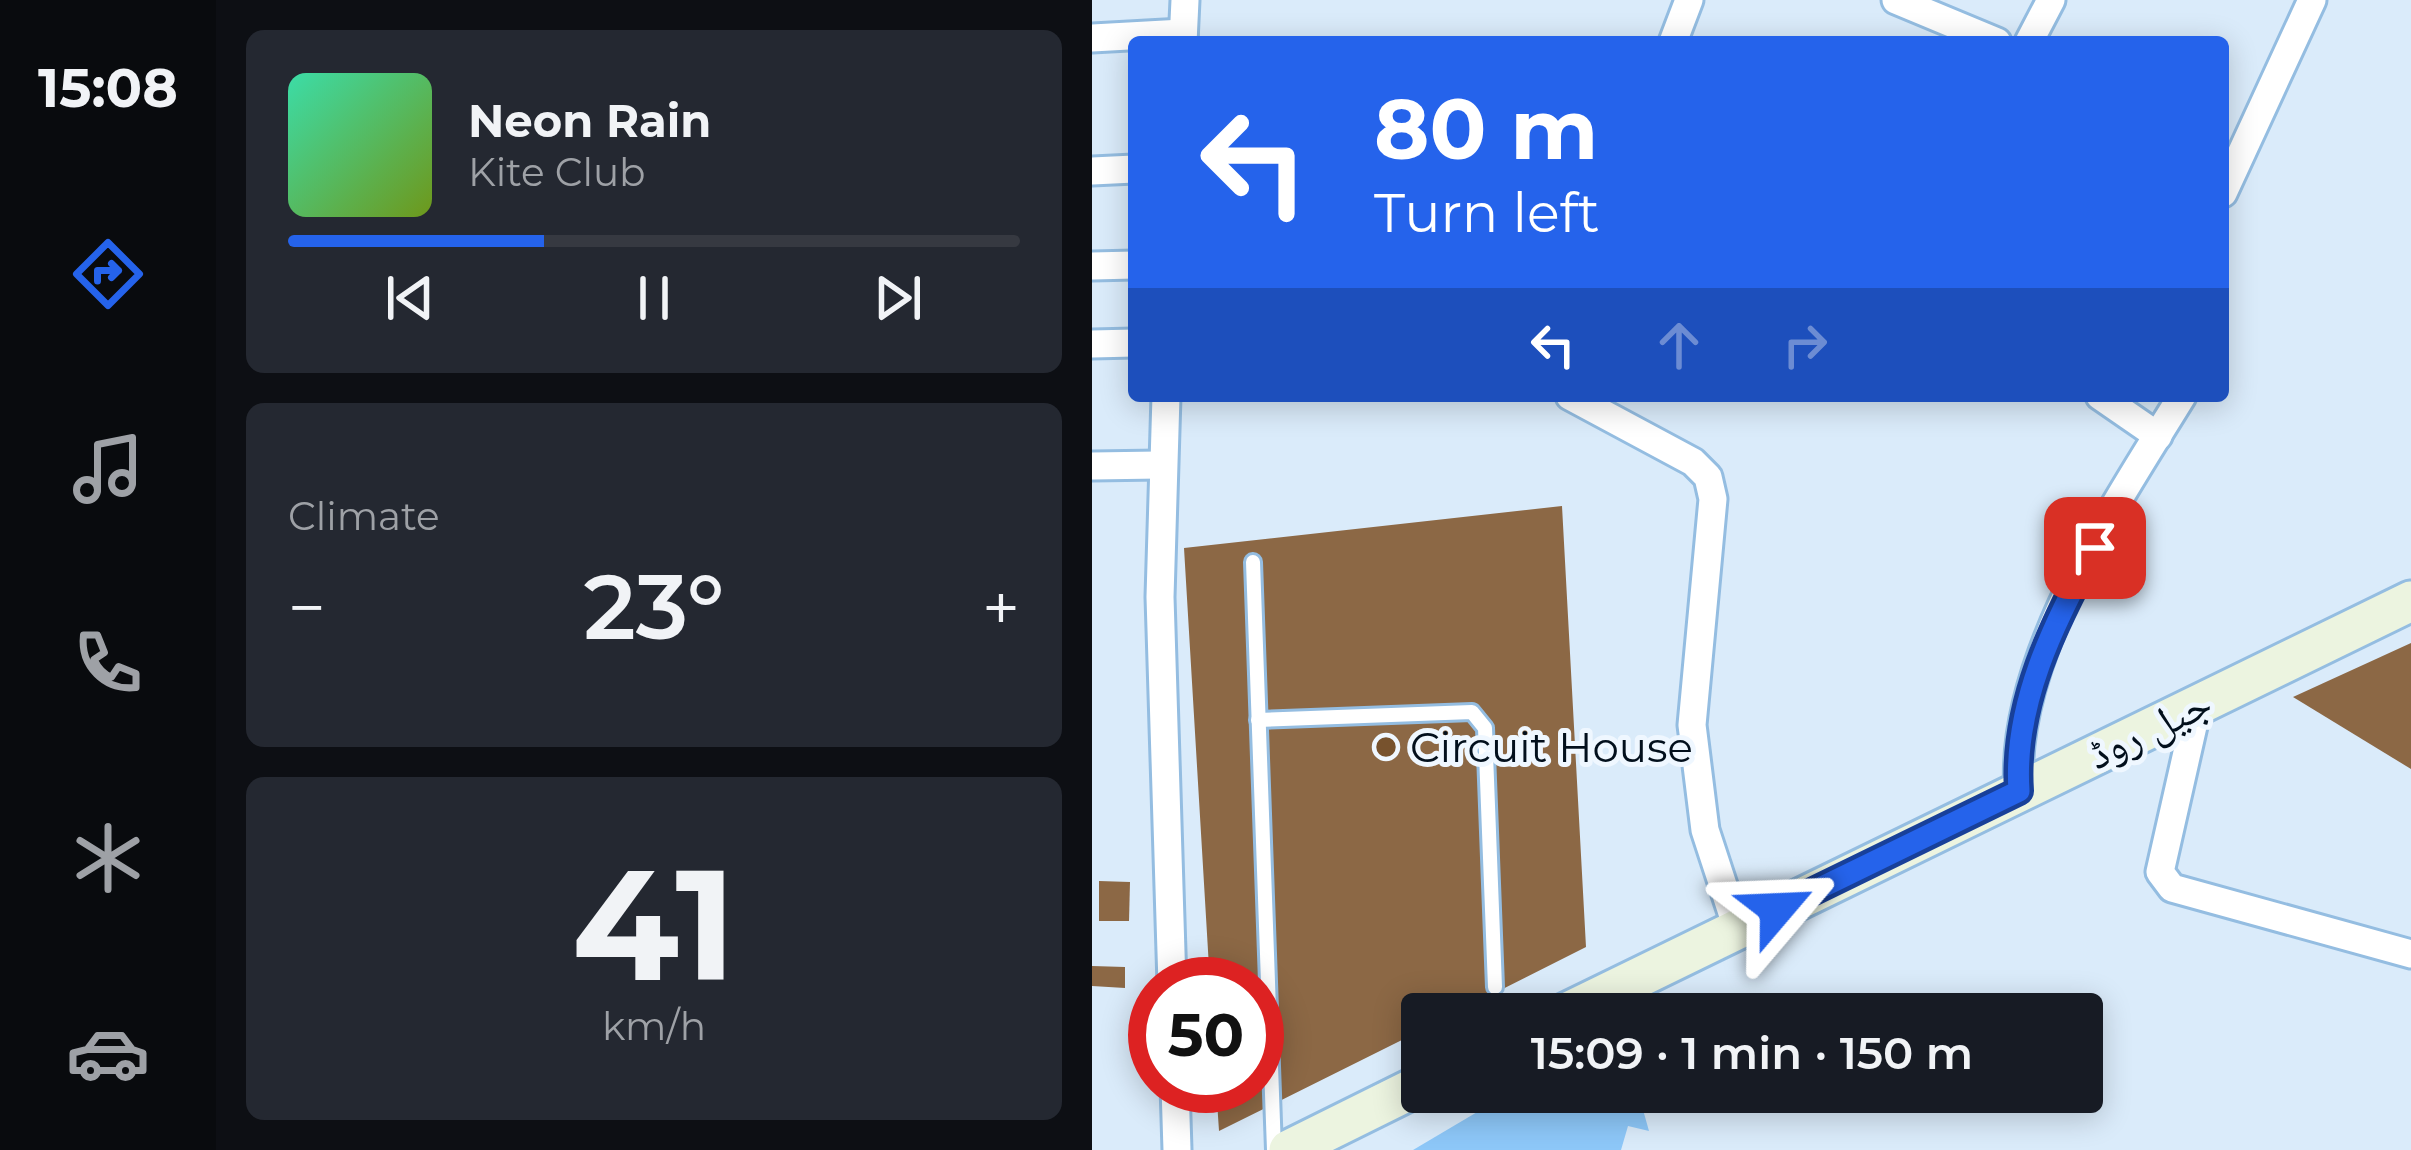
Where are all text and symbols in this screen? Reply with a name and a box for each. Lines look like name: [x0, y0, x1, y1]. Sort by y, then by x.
text: 15:08: [38, 55, 178, 121]
text: 80 m: [1374, 78, 1598, 180]
icon: left: [1176, 84, 1332, 240]
text: Neon Rain: [468, 93, 711, 148]
text: Kite Club: [468, 148, 646, 196]
text: Turn left: [1374, 180, 1600, 246]
icon: directions: [66, 232, 150, 316]
icon: previous: [377, 265, 443, 331]
icon: pause: [621, 265, 687, 331]
icon: next: [865, 265, 931, 331]
icon: left: [1520, 312, 1586, 378]
icon: ahead: [1646, 312, 1712, 378]
icon: right: [1772, 312, 1838, 378]
icon: music: [66, 427, 150, 511]
text: Climate: [288, 492, 440, 540]
pin: [2044, 497, 2146, 599]
icon: arrive: [2062, 515, 2128, 581]
text: 23°: [583, 552, 725, 662]
text: −: [288, 567, 326, 648]
text: +: [982, 567, 1020, 648]
icon: phone: [66, 621, 150, 705]
street label: جیل روڈ: [2079, 676, 2219, 780]
place label: Circuit House: [1410, 721, 1693, 773]
marker: Circuit House: [1373, 734, 1399, 760]
icon: climate: [66, 816, 150, 900]
text: 41: [572, 829, 736, 1019]
position arrow: [1714, 846, 1840, 972]
speed limit sign: 50: [1128, 957, 1284, 1113]
text: km/h: [602, 1002, 706, 1050]
icon: car: [66, 1011, 150, 1095]
text: 15:09 · 1 min · 150 m: [1531, 1025, 1973, 1080]

